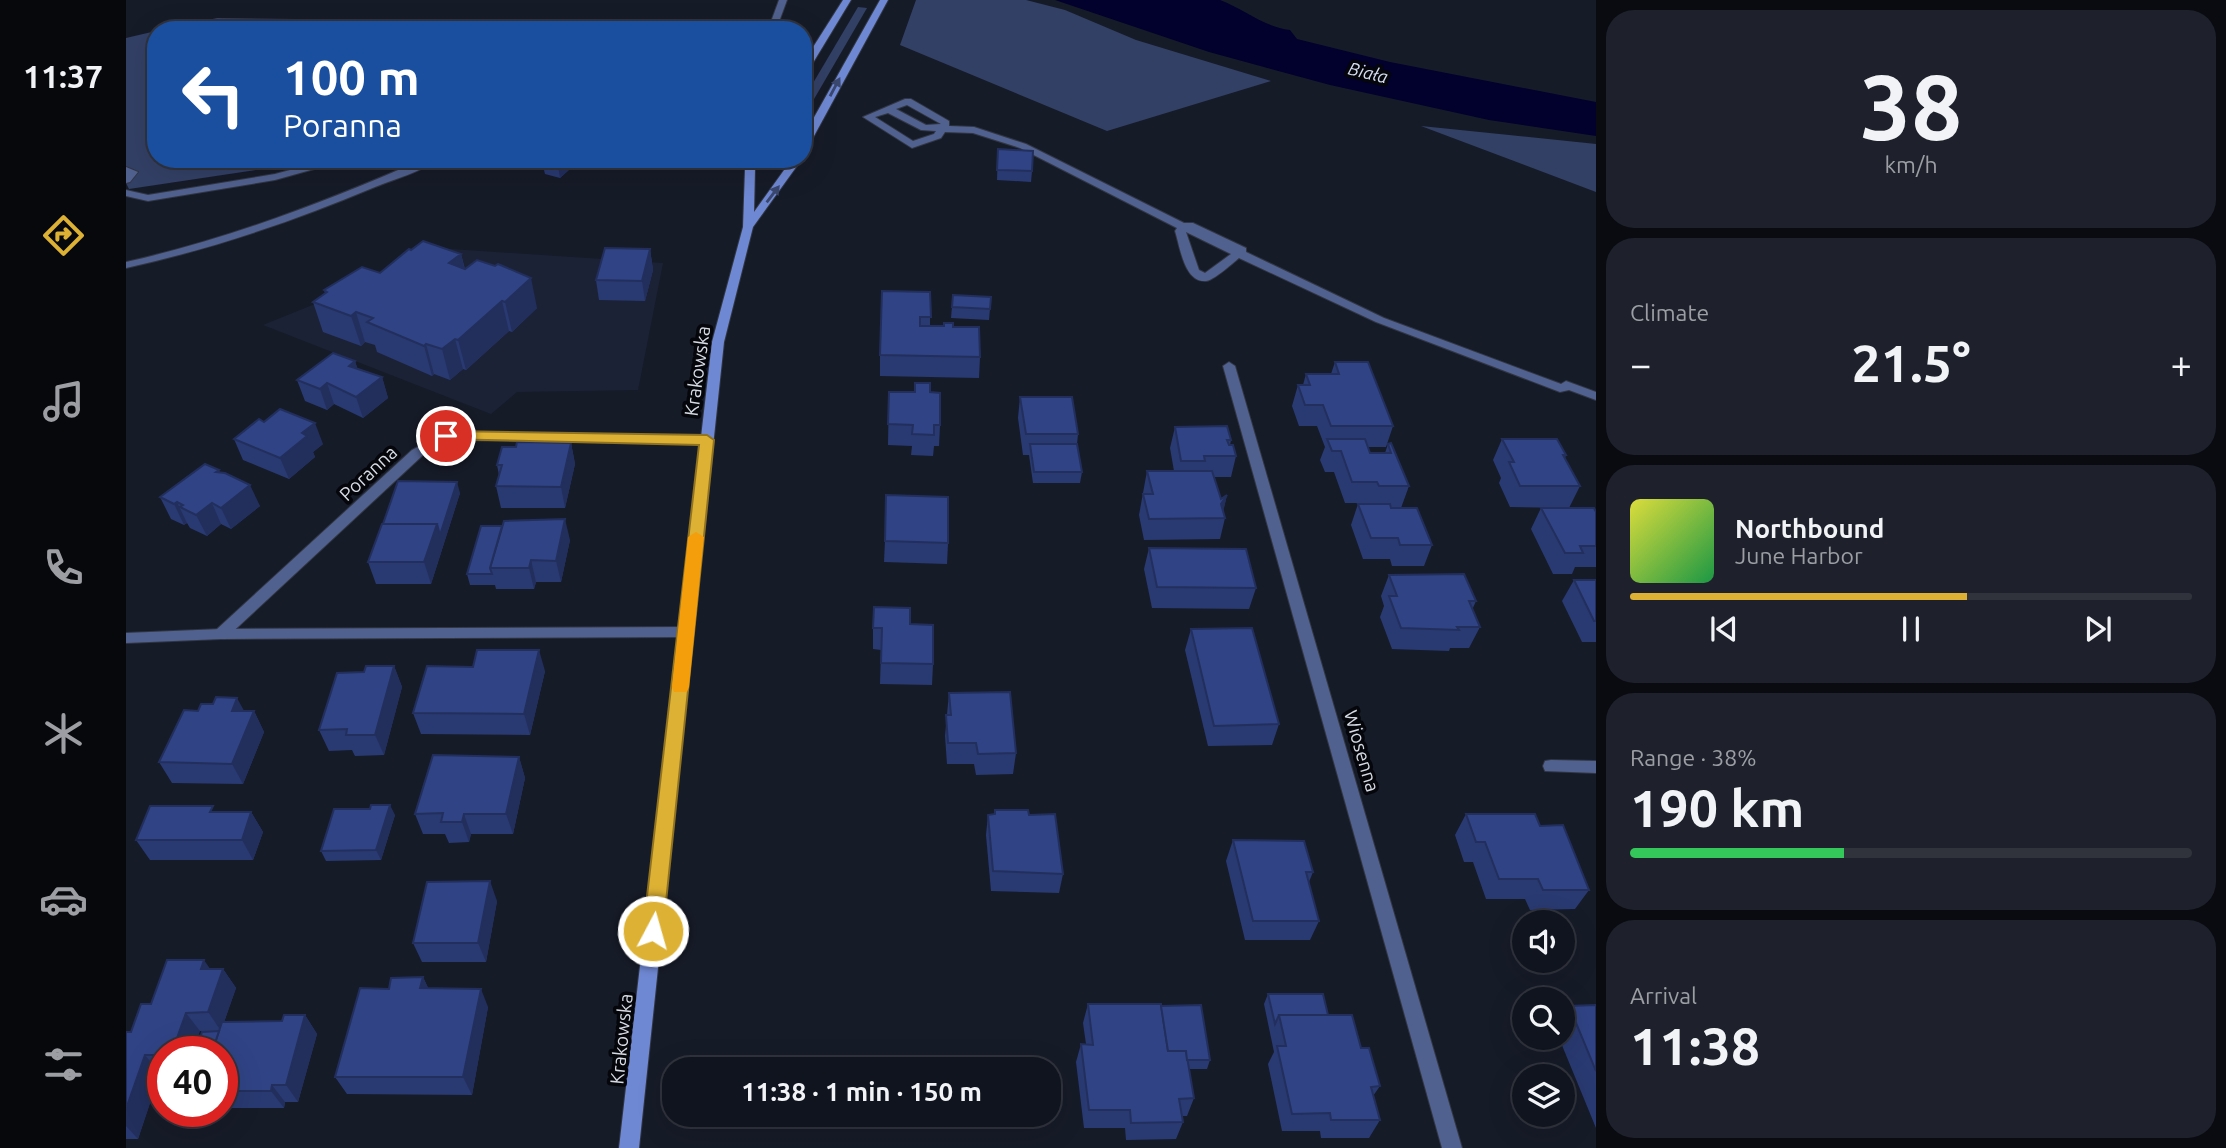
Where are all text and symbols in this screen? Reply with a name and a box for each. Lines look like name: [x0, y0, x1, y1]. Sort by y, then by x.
icon: left: [168, 49, 259, 140]
text: 100 m: [283, 49, 420, 104]
text: 38: [1860, 55, 1962, 157]
water label: Biała: [1346, 57, 1390, 87]
text: 11:37: [23, 58, 103, 94]
one-way arrow: [829, 77, 841, 96]
text: Poranna: [283, 107, 402, 143]
text: km/h: [1884, 152, 1938, 177]
one-way arrow: [765, 185, 780, 203]
icon: directions: [39, 211, 88, 260]
text: Climate: [1630, 300, 1709, 325]
street label: Krakowska: [680, 324, 714, 418]
text: 21.5°: [1851, 334, 1971, 392]
text: −: [1630, 343, 1651, 385]
text: +: [2171, 343, 2192, 385]
icon: music: [39, 377, 88, 426]
pin: [416, 406, 476, 466]
icon: arrive: [427, 417, 465, 455]
street label: Poranna: [335, 441, 401, 505]
text: Northbound: [1735, 514, 1884, 543]
icon: phone: [39, 543, 88, 592]
text: June Harbor: [1735, 543, 1863, 568]
icon: previous: [1705, 610, 1743, 648]
icon: pause: [1892, 610, 1930, 648]
icon: next: [2079, 610, 2117, 648]
street label: Wiosenna: [1340, 708, 1384, 794]
icon: climate: [39, 709, 88, 758]
text: Range · 38%: [1630, 745, 1757, 770]
text: 190 km: [1630, 779, 1804, 837]
icon: car: [39, 875, 88, 924]
position arrow: [616, 894, 690, 968]
map controls: [1512, 910, 1575, 1127]
button: sound: [1512, 910, 1575, 973]
text: Arrival: [1630, 983, 1697, 1008]
button: search: [1512, 987, 1575, 1050]
street label: Krakowska: [605, 993, 637, 1085]
text: 11:38: [1630, 1017, 1760, 1075]
speed limit sign: 40: [147, 1036, 238, 1127]
icon: filters: [39, 1040, 88, 1089]
button: layers: [1512, 1064, 1575, 1127]
text: 11:38 · 1 min · 150 m: [741, 1077, 982, 1106]

